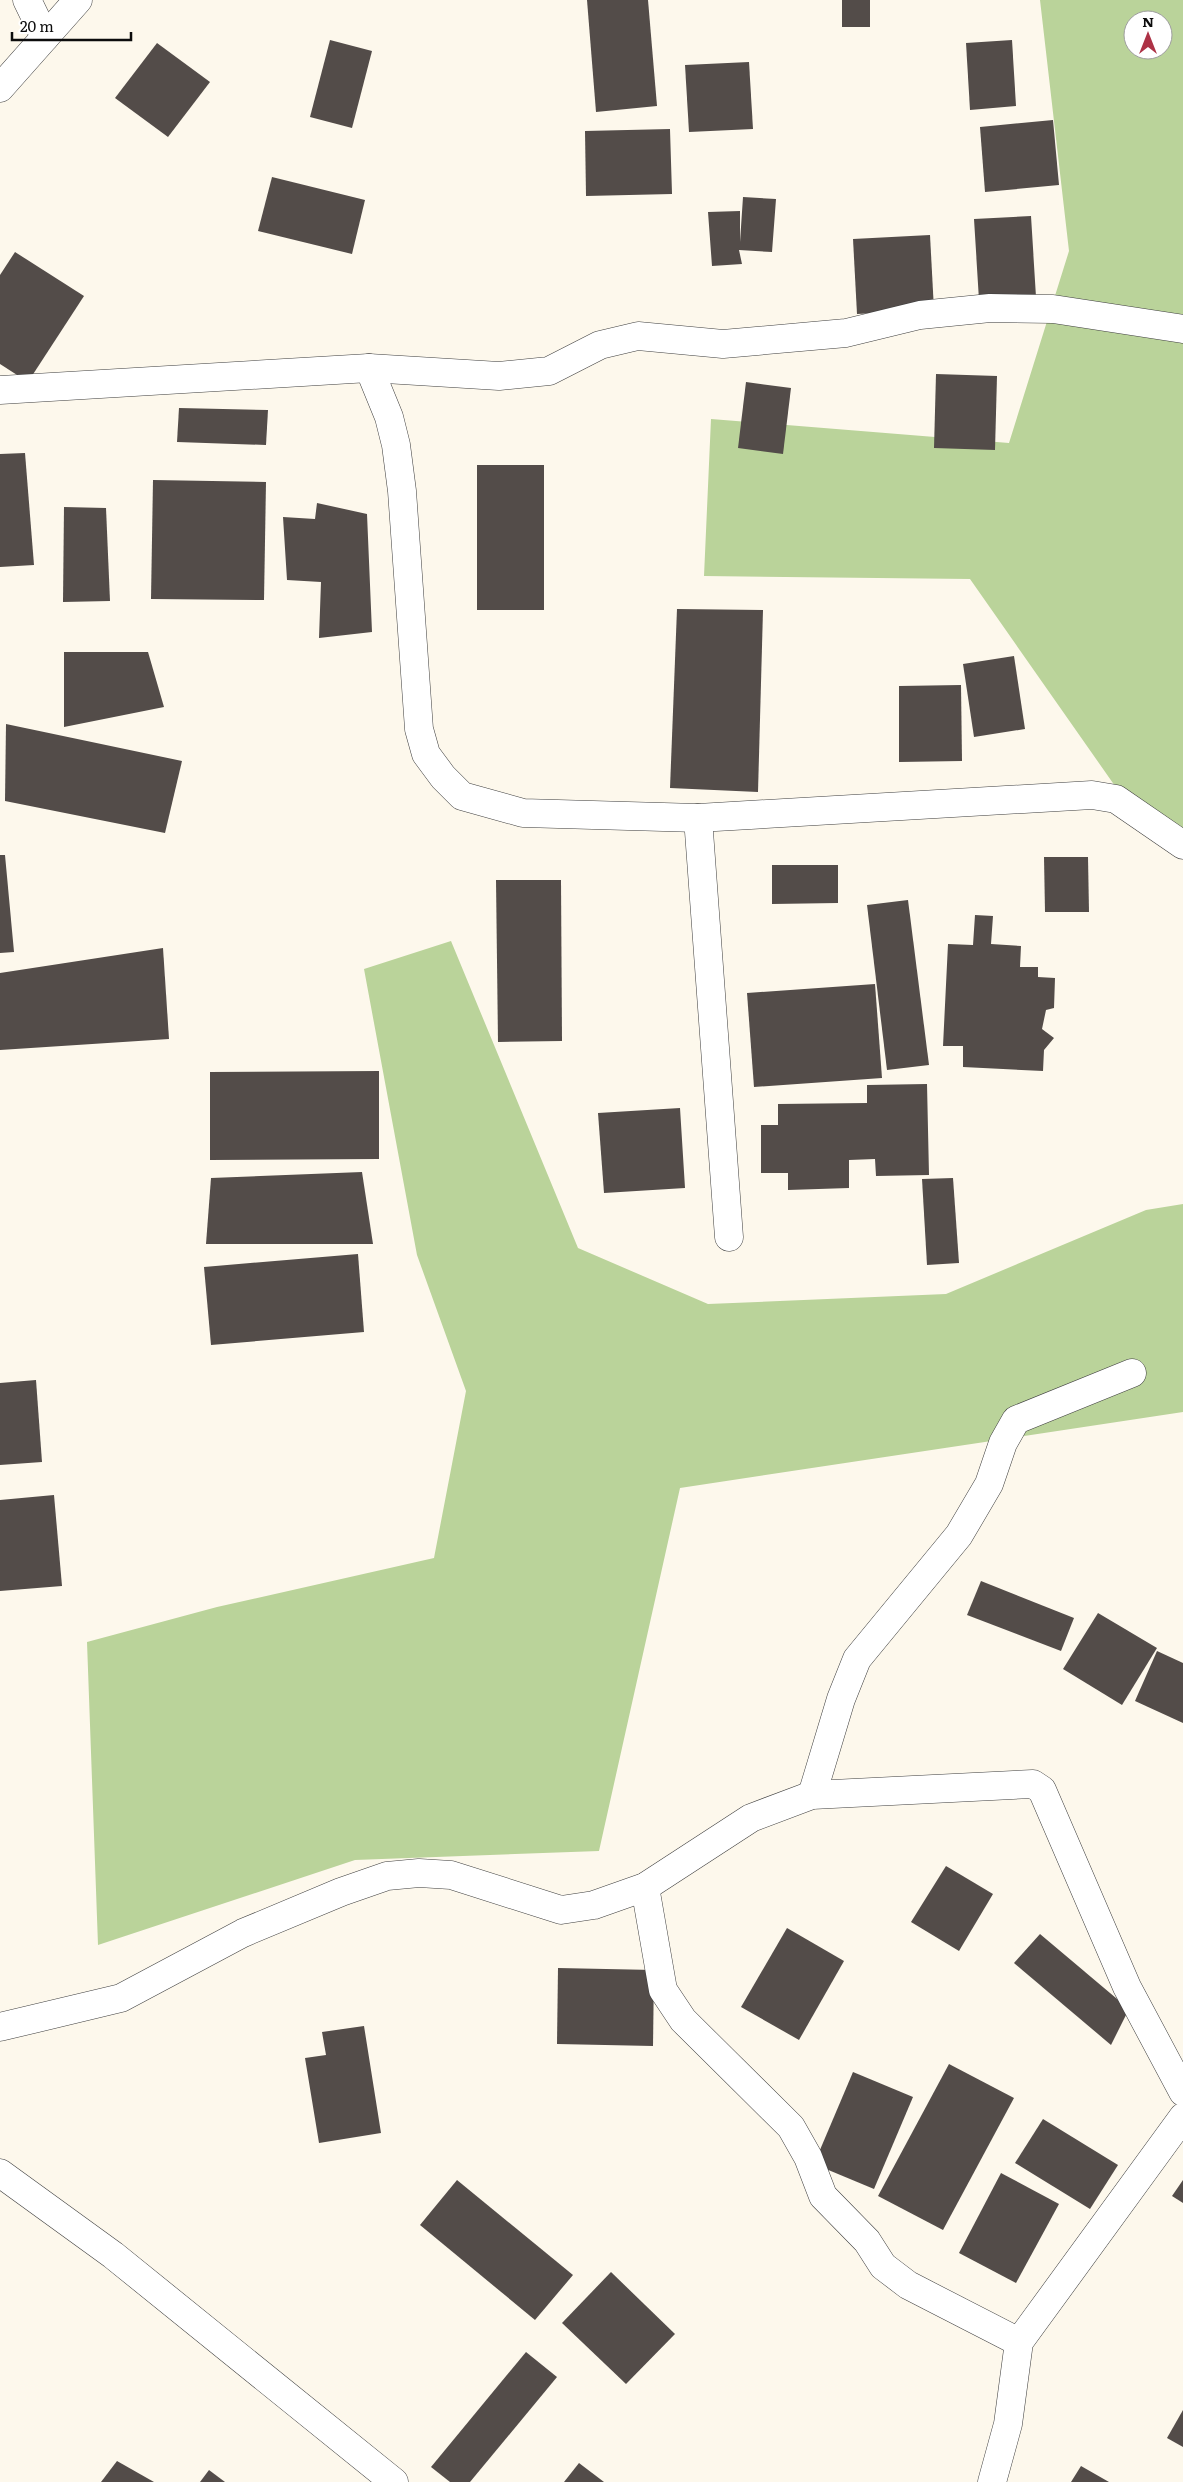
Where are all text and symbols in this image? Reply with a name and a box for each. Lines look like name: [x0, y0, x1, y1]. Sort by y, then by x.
scale bar: [12, 10, 131, 42]
north arrow: [1123, 10, 1173, 60]
text: N: [1142, 11, 1154, 31]
text: 20 m: [20, 14, 54, 37]

